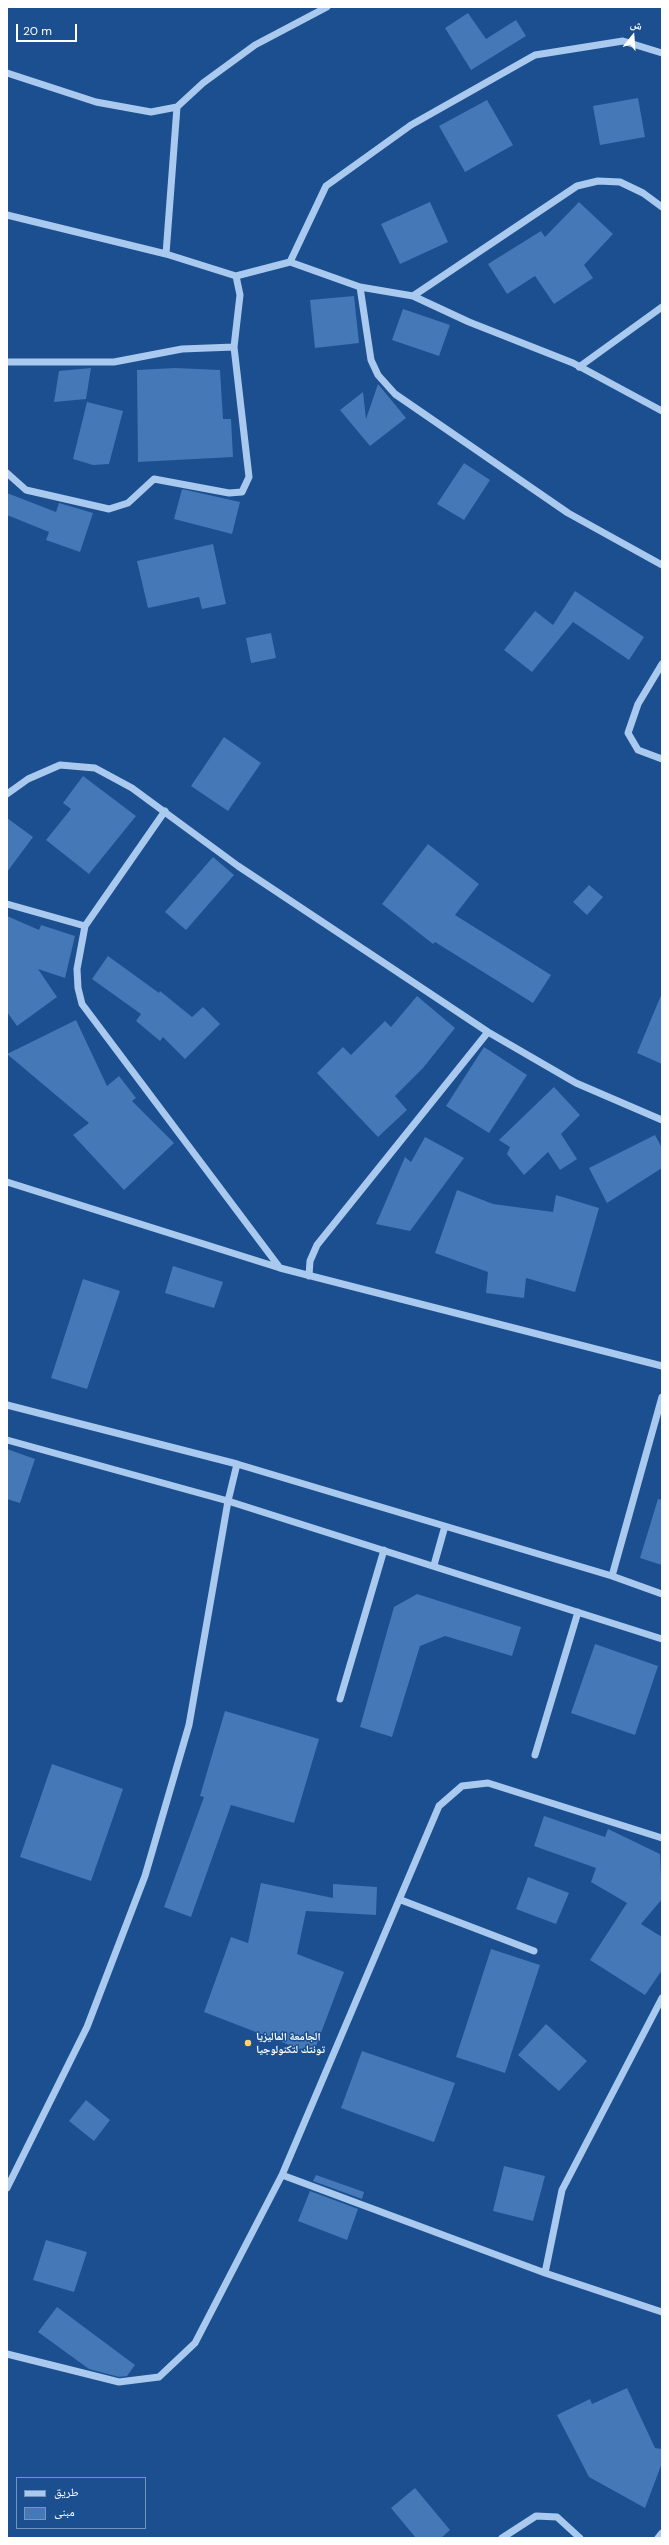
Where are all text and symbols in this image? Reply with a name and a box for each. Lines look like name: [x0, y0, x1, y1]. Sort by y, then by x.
scale bar: [18, 16, 79, 42]
north arrow: [613, 16, 653, 56]
text: ش: [629, 16, 644, 33]
text: 20 m: [23, 23, 52, 39]
place label: الجامعة الماليزيا تونتك لتكنولوجيا: [256, 2030, 325, 2056]
marker: الجامعة الماليزيا تونتك لتكنولوجيا: [243, 2038, 253, 2048]
legend: [16, 2477, 146, 2529]
text: طريق: [54, 2484, 79, 2500]
text: مبنى: [54, 2504, 75, 2520]

